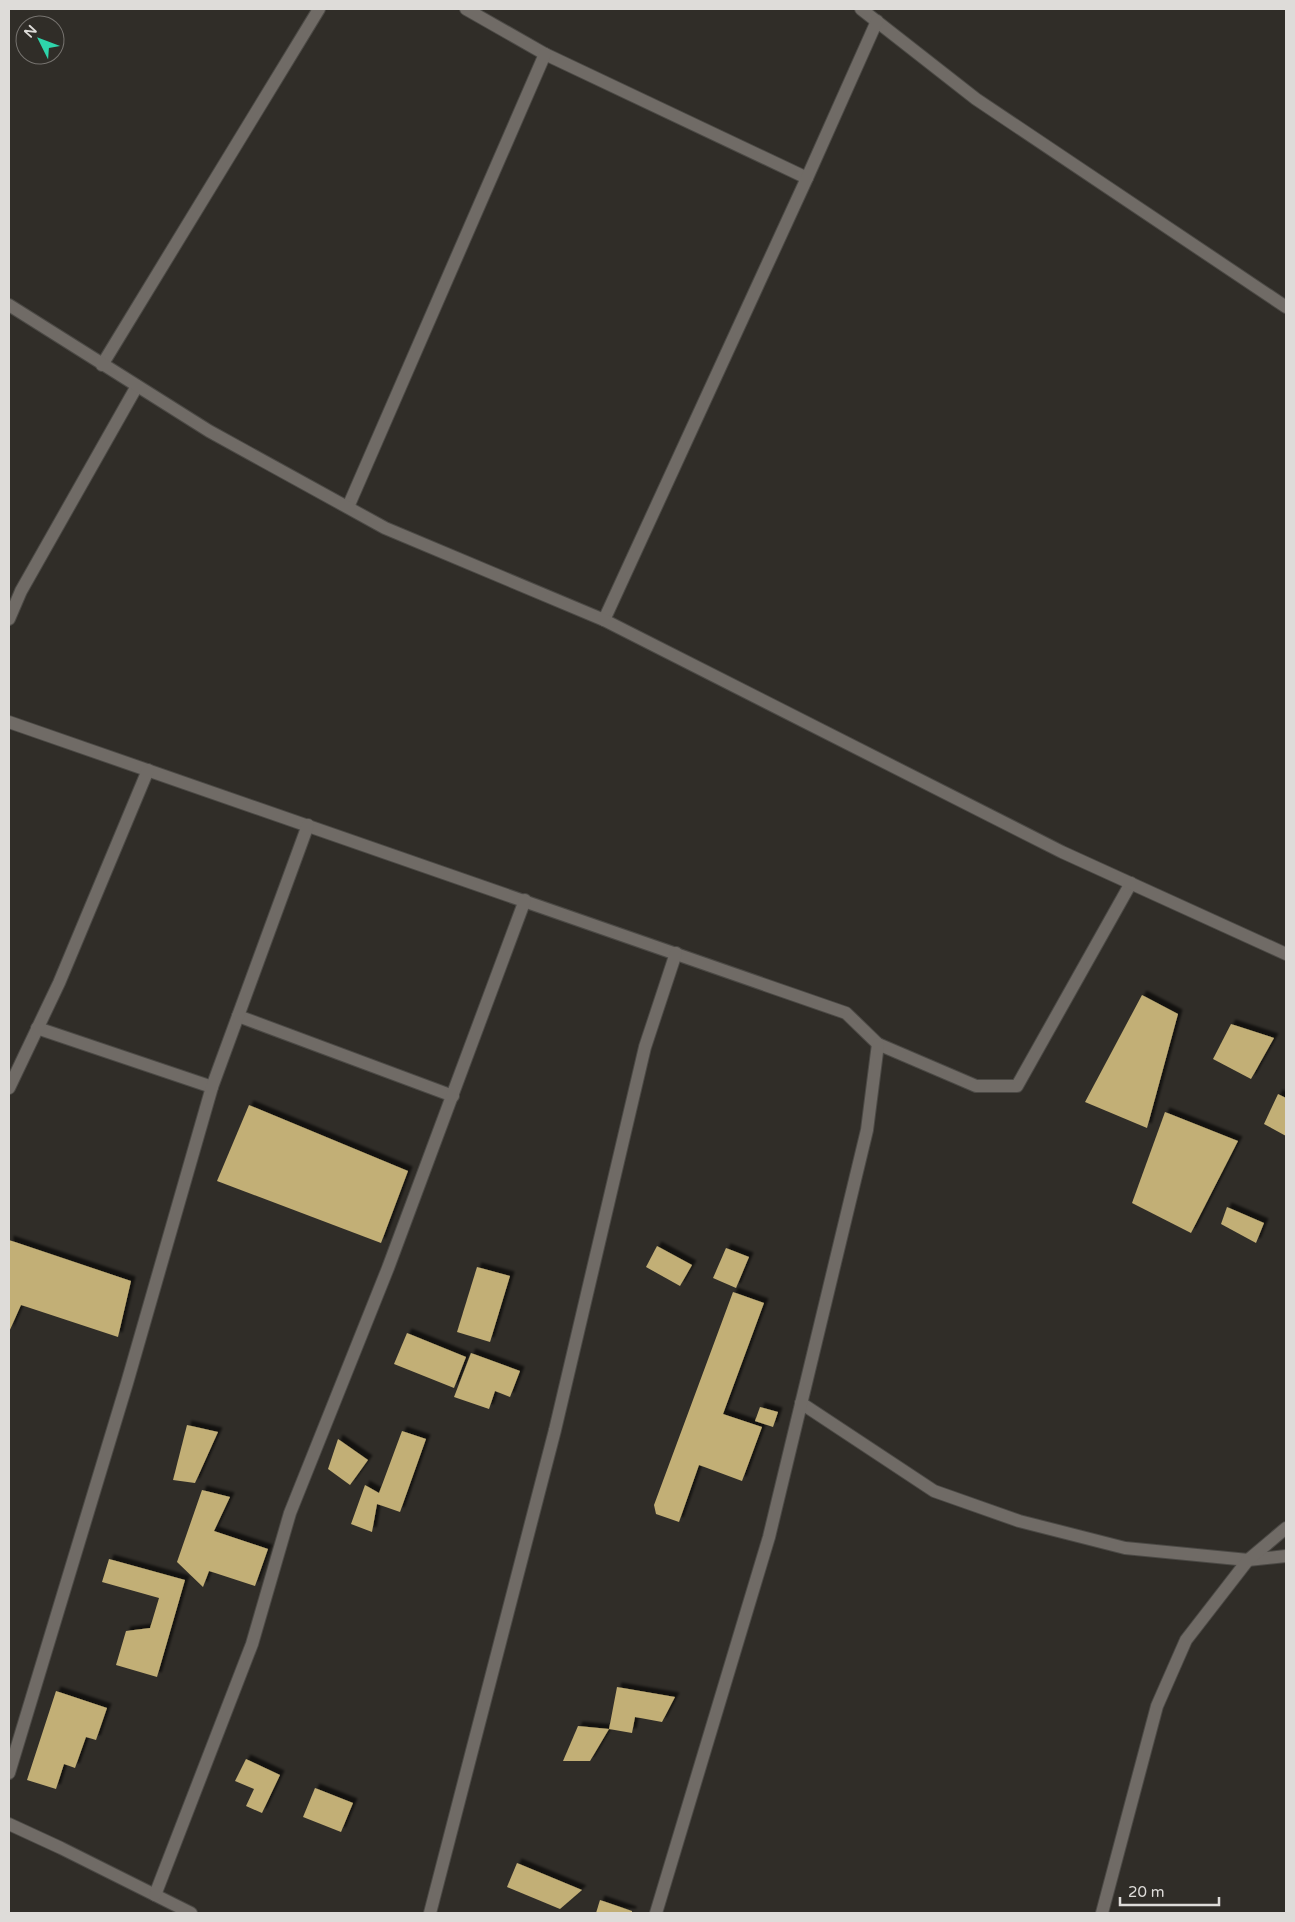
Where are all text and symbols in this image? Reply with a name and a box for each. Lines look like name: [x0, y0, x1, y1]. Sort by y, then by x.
north arrow: [15, 15, 65, 65]
text: N: [21, 22, 41, 42]
scale bar: [1120, 1874, 1219, 1906]
text: 20 m: [1128, 1883, 1165, 1901]

